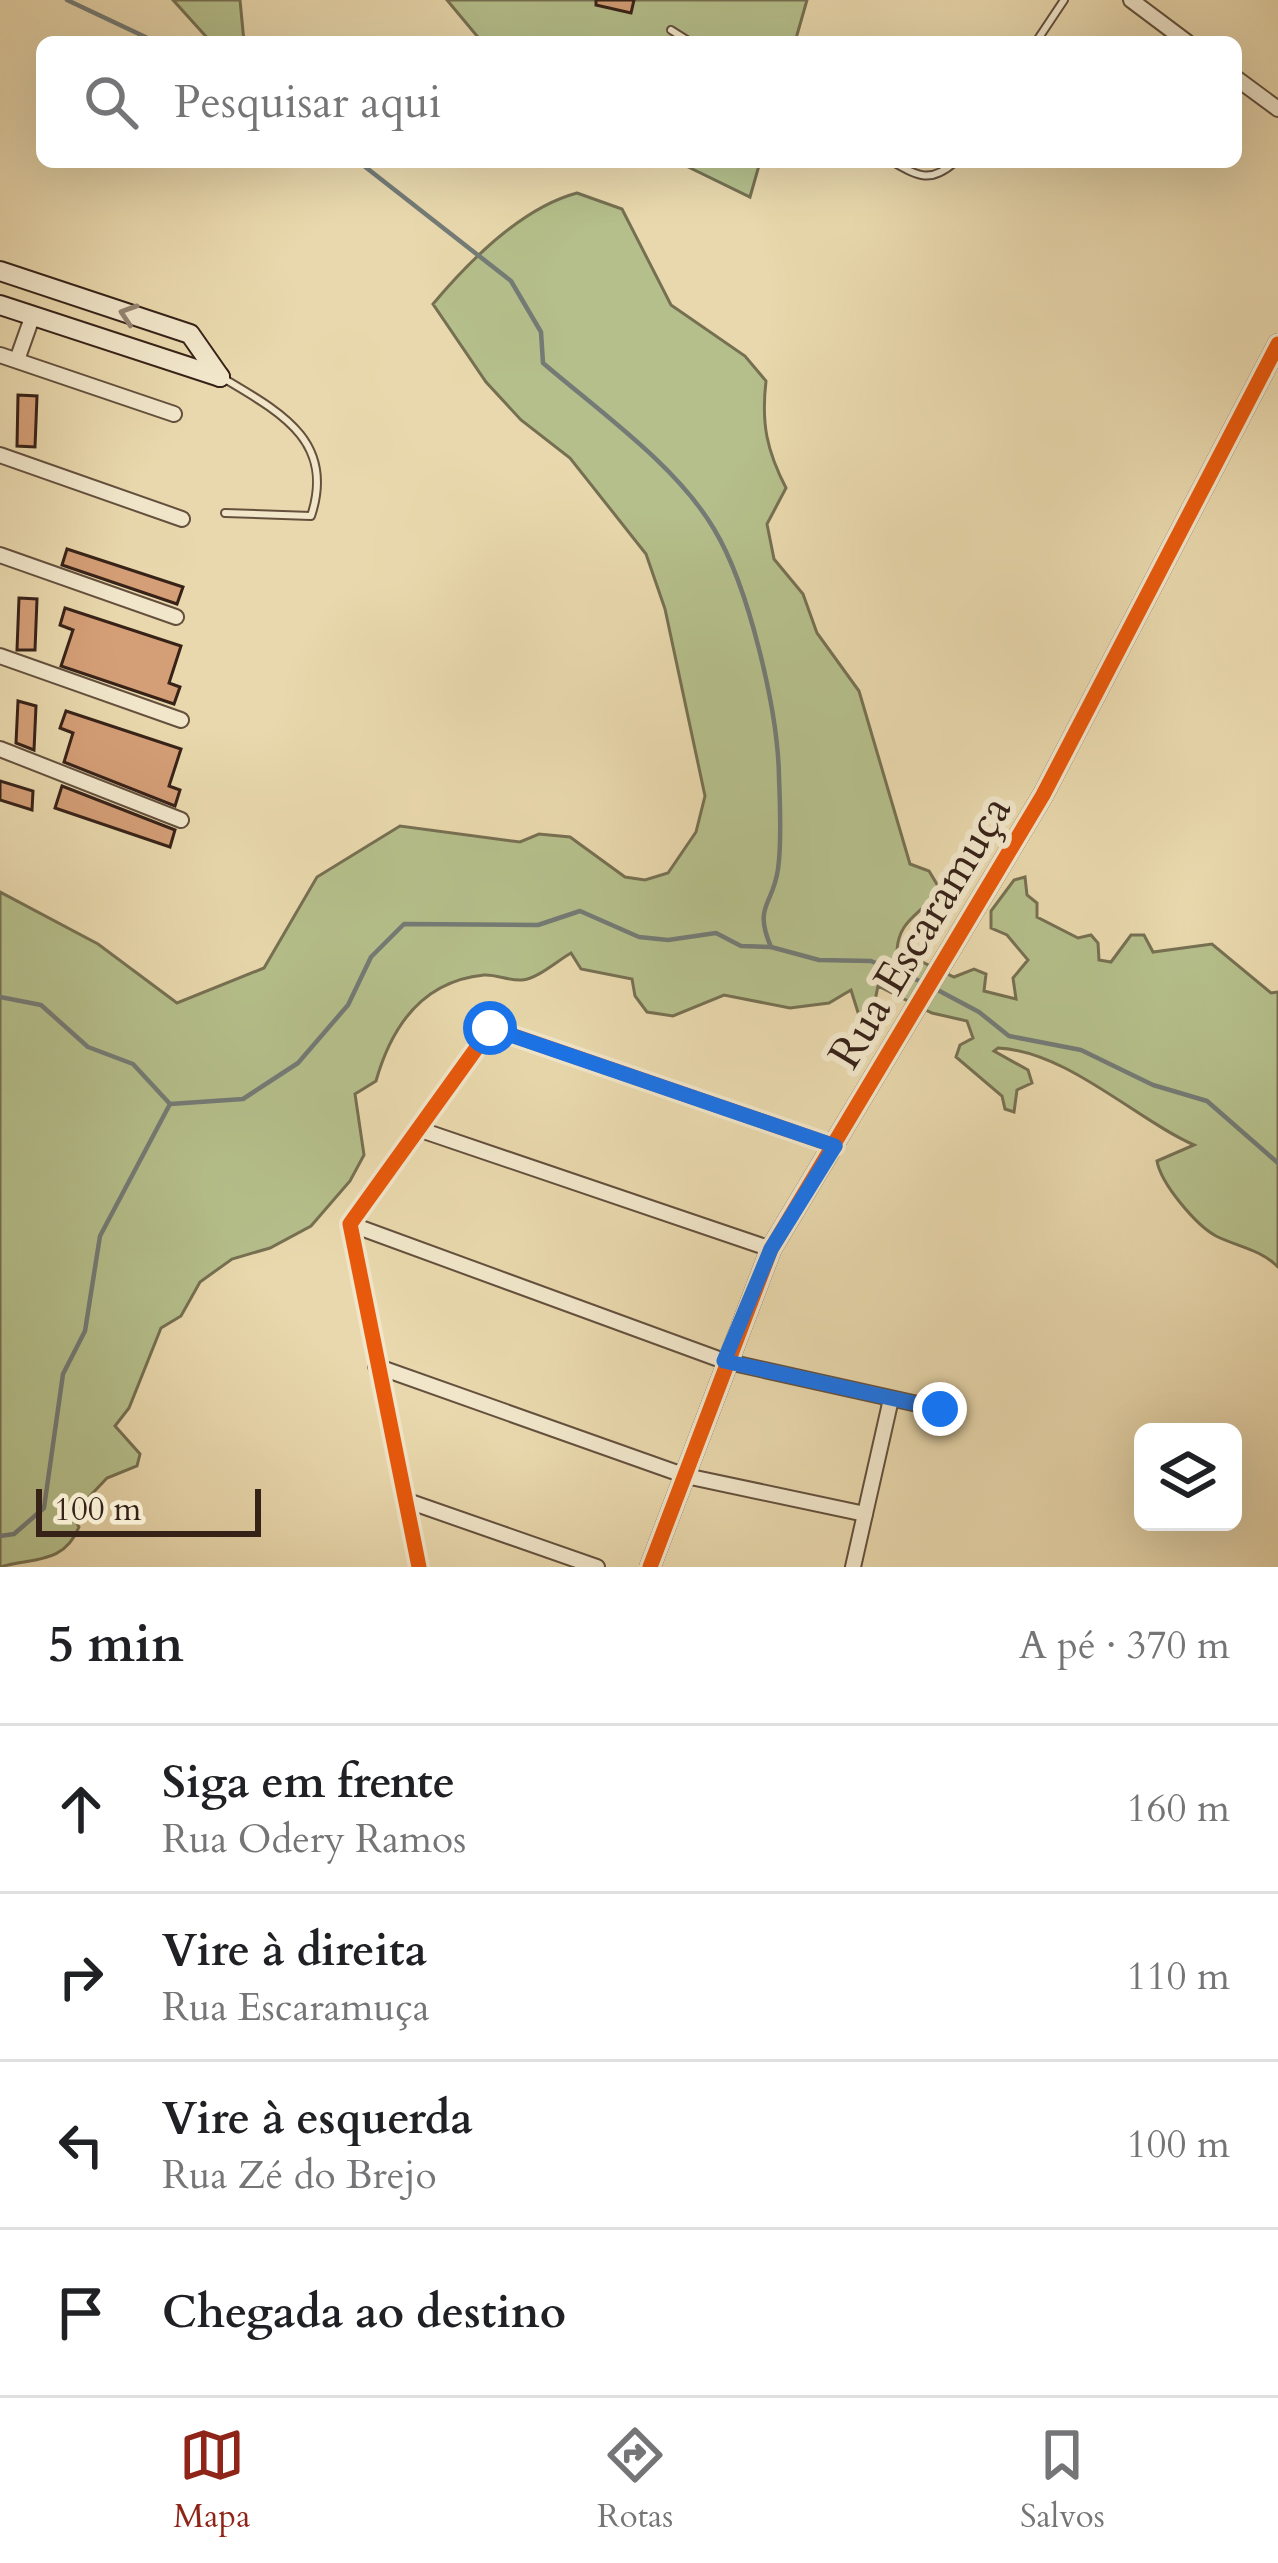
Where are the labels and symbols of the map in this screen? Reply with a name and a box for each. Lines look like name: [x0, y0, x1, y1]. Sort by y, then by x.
one-way arrow: [118, 303, 139, 328]
street label: Rua Escaramuça: [814, 784, 1026, 1080]
route start: [463, 1001, 517, 1055]
route end: [913, 1382, 967, 1436]
scale bar: [36, 1483, 261, 1536]

